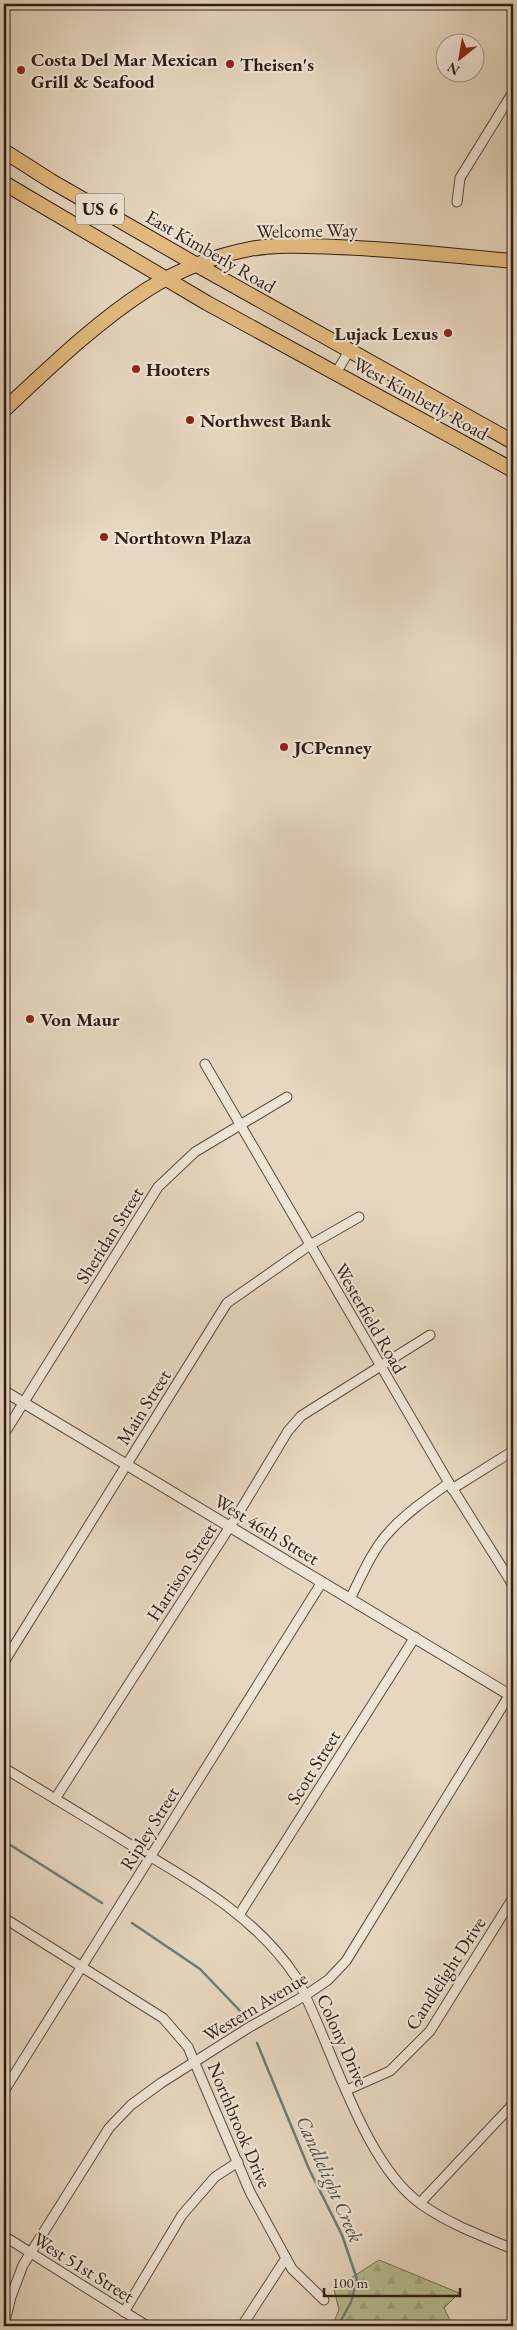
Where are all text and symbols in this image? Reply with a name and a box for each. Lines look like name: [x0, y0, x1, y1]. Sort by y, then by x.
north arrow: [434, 32, 484, 82]
place label: Costa Del Mar Mexican Grill & Seafood: [31, 47, 218, 94]
place label: Theisen's: [240, 52, 314, 77]
marker: Theisen's: [224, 58, 236, 70]
text: N: [443, 58, 463, 80]
marker: Costa Del Mar Mexican Grill & Seafood: [15, 64, 27, 76]
road number: US 6: [76, 193, 124, 224]
street label: East Kimberly Road: [141, 204, 281, 299]
street label: Welcome Way: [256, 217, 359, 244]
place label: Lujack Lexus: [335, 321, 438, 346]
marker: Lujack Lexus: [442, 327, 454, 339]
street label: West Kimberly Road: [349, 351, 493, 446]
place label: Hooters: [146, 357, 210, 382]
marker: Hooters: [130, 363, 142, 375]
place label: Northwest Bank: [200, 408, 332, 433]
marker: Northwest Bank: [184, 414, 196, 426]
place label: Northtown Plaza: [114, 525, 252, 550]
marker: Northtown Plaza: [98, 531, 110, 543]
place label: JCPenney: [292, 735, 373, 760]
marker: JCPenney: [278, 741, 290, 753]
place label: Von Maur: [40, 1007, 120, 1032]
marker: Von Maur: [24, 1013, 36, 1025]
street label: Sheridan Street: [70, 1182, 149, 1288]
street label: Westerfield Road: [329, 1258, 413, 1378]
street label: Main Street: [110, 1365, 176, 1450]
street label: West 46th Street: [210, 1488, 324, 1571]
street label: Harrison Street: [141, 1519, 222, 1626]
street label: Scott Street: [281, 1725, 346, 1809]
street label: Ripley Street: [114, 1782, 185, 1875]
street label: Candlelight Drive: [399, 1912, 491, 2035]
street label: Western Avenue: [199, 1966, 312, 2047]
street label: Colony Drive: [311, 1990, 374, 2090]
street label: Northbrook Drive: [202, 2058, 277, 2192]
water label: Candlelight Creek: [290, 2112, 370, 2246]
street label: West 51st Street: [28, 2226, 139, 2308]
scale bar: [324, 2265, 461, 2297]
text: 100 m: [332, 2273, 369, 2292]

